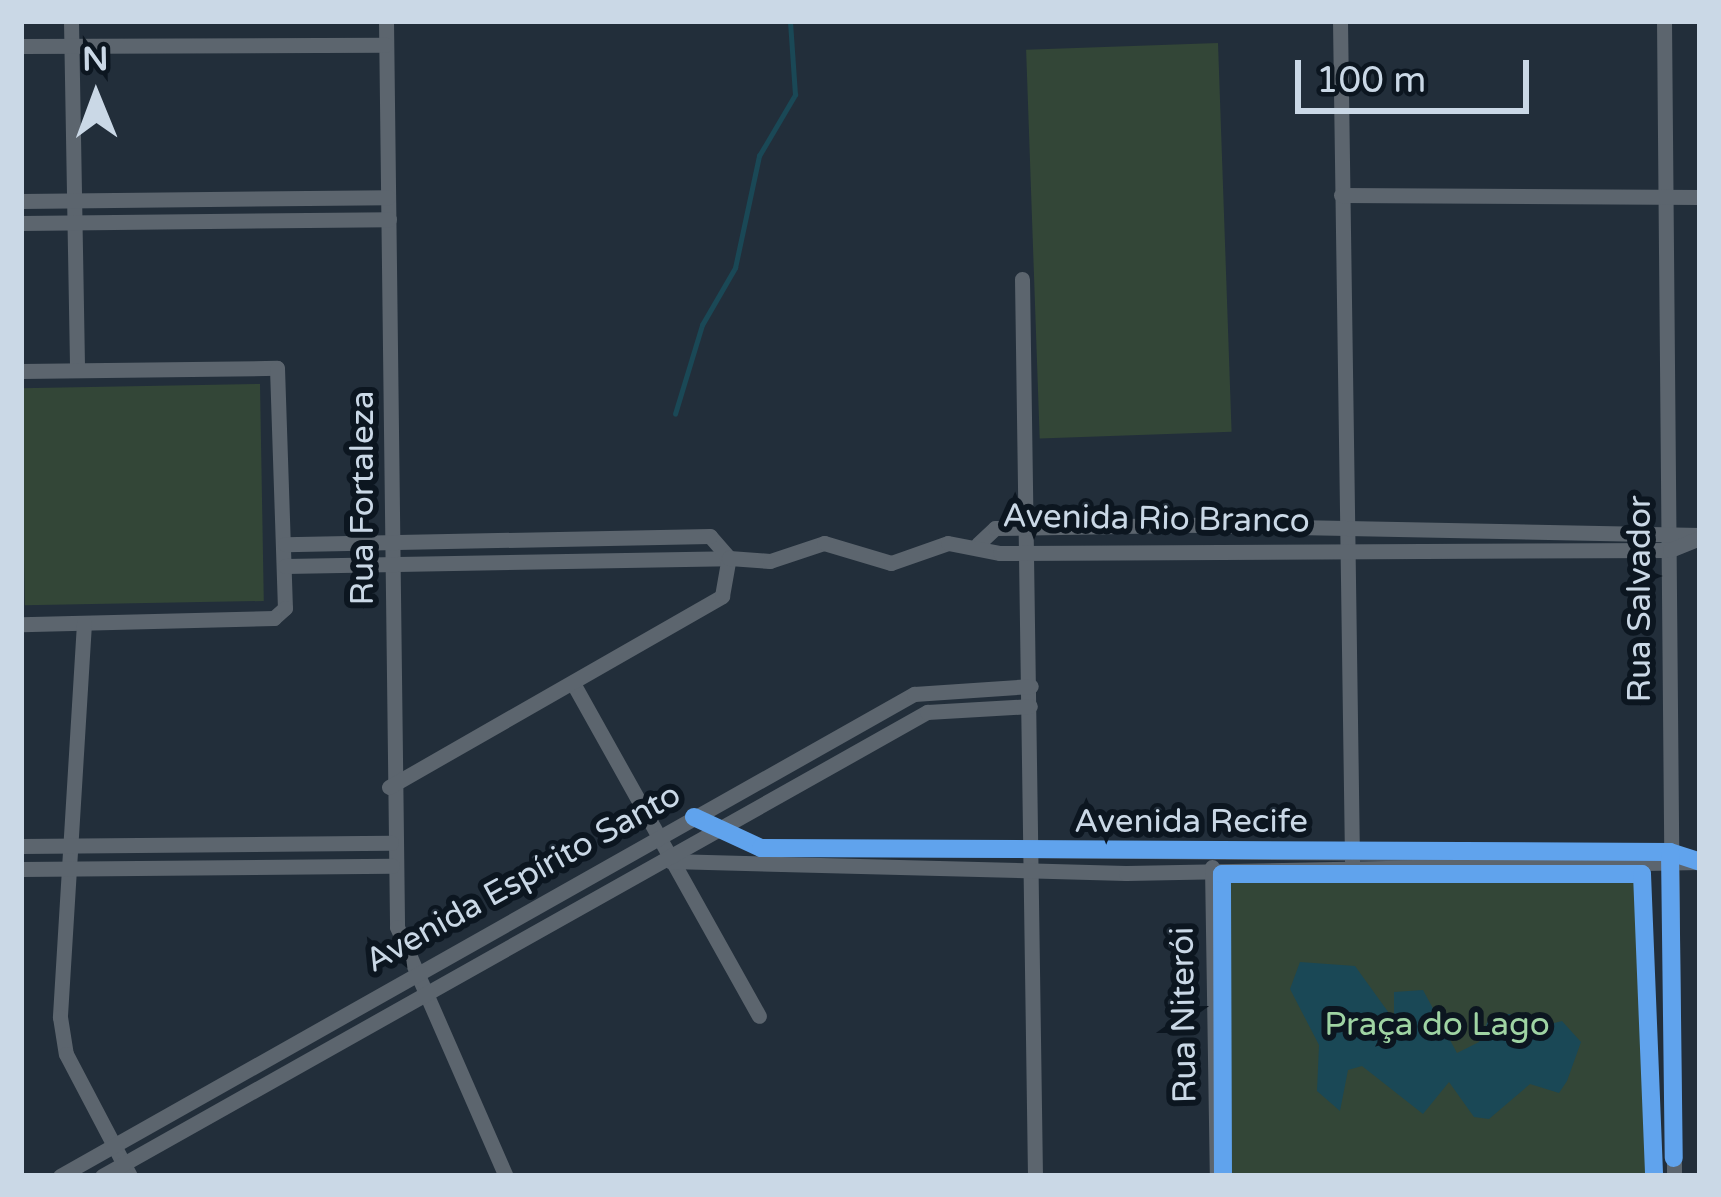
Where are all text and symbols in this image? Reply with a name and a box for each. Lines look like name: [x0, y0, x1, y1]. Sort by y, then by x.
north arrow: [36, 36, 156, 156]
scale bar: [1301, 36, 1535, 110]
text: N: [82, 40, 109, 79]
text: 100 m: [1316, 59, 1426, 102]
street label: Rua Fortaleza: [343, 390, 383, 606]
street label: Rua Salvador: [1620, 495, 1660, 703]
street label: Avenida Rio Branco: [1002, 497, 1310, 541]
street label: Avenida Espírito Santo: [358, 775, 688, 981]
street label: Avenida Recife: [1074, 802, 1308, 842]
street label: Rua Niterói: [1163, 926, 1205, 1104]
park label: Praça do Lago: [1324, 1005, 1550, 1045]

